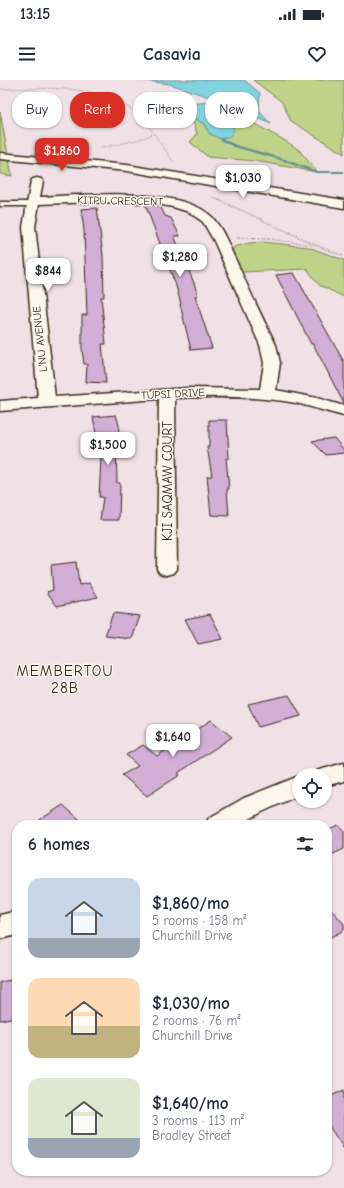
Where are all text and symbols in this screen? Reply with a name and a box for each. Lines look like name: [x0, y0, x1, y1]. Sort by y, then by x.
text: 13:15: [20, 5, 50, 23]
icon: menu: [16, 43, 38, 65]
icon: heart: [306, 43, 328, 65]
text: Casavia: [143, 44, 201, 65]
chip: Buy: [12, 92, 62, 128]
chip: Rent: [70, 92, 125, 128]
chip: Filters: [133, 92, 197, 128]
chip: New: [205, 92, 258, 128]
pin: $1,860: [29, 138, 95, 172]
text: $1,860: [44, 143, 80, 158]
pin: $1,030: [210, 165, 276, 199]
text: $1,030: [225, 170, 261, 185]
street label: KITPU CRESCENT: [77, 194, 163, 208]
pin: $1,280: [147, 244, 213, 278]
text: $1,280: [162, 249, 198, 264]
pin: $844: [24, 258, 72, 292]
text: $844: [35, 263, 61, 278]
street label: L'NU AVENUE: [30, 305, 50, 373]
street label: TUPSI DRIVE: [141, 386, 206, 402]
street label: KJI SAQMAW COURT: [160, 421, 175, 541]
pin: $1,500: [75, 432, 141, 466]
text: $1,500: [89, 437, 127, 452]
district label: MEMBERTOU 28B: [16, 662, 114, 697]
pin: $1,640: [140, 724, 206, 758]
text: $1,640: [155, 729, 191, 744]
map controls: [292, 768, 332, 808]
button: locate: [292, 768, 332, 808]
icon: filters: [294, 833, 316, 855]
text: 6 homes: [28, 835, 90, 854]
icon: home: [60, 894, 108, 942]
text: $1,860/mo: [152, 894, 229, 913]
text: 5 rooms · 158 m²: [152, 913, 246, 928]
text: Churchill Drive: [152, 928, 233, 943]
icon: home: [60, 994, 108, 1042]
text: $1,030/mo: [152, 994, 230, 1013]
text: 2 rooms · 76 m²: [152, 1013, 240, 1028]
text: Churchill Drive: [152, 1028, 233, 1043]
icon: home: [60, 1094, 108, 1142]
text: $1,640/mo: [152, 1094, 229, 1113]
text: 3 rooms · 113 m²: [152, 1113, 244, 1128]
text: Bradley Street: [152, 1128, 231, 1143]

